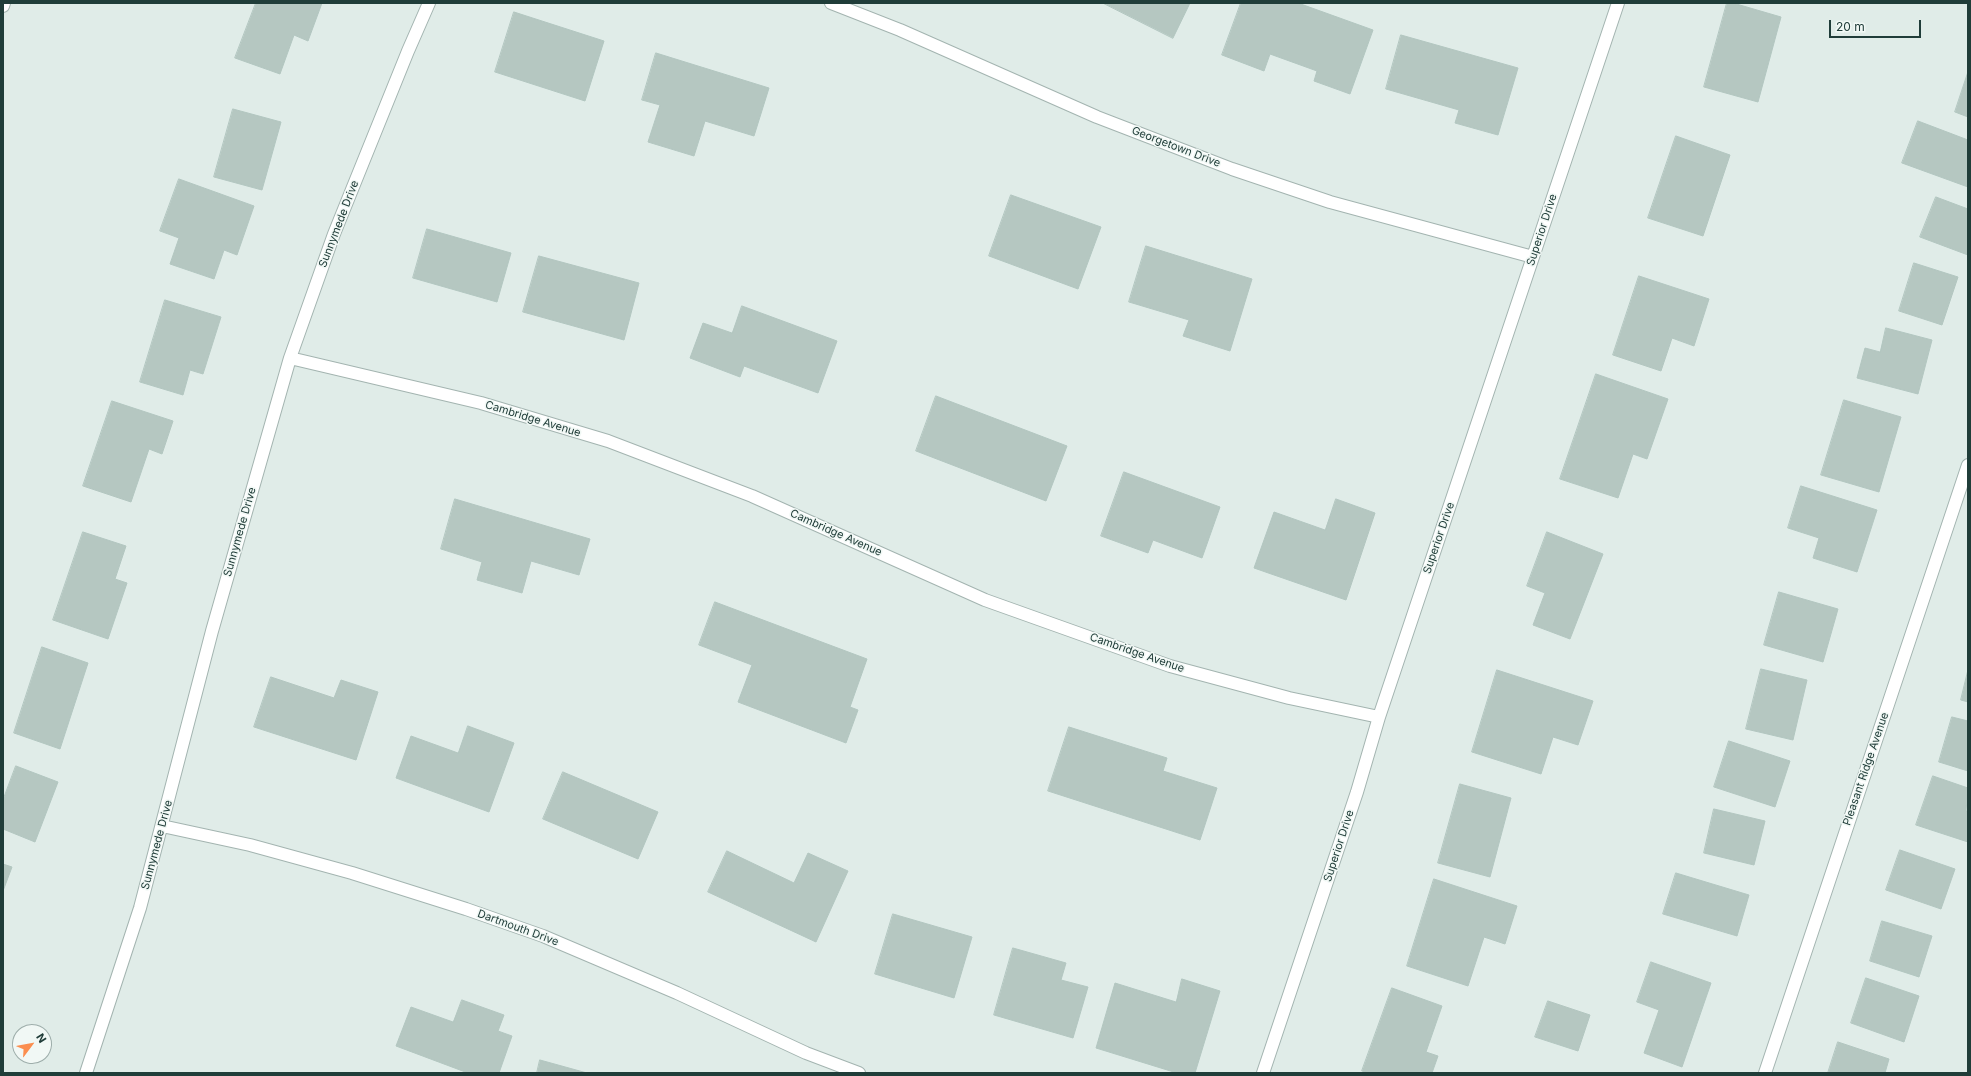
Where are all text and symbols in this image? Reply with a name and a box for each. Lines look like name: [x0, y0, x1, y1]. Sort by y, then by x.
scale bar: [1831, 12, 1923, 38]
text: 20 m: [1836, 19, 1865, 34]
street label: Georgetown Drive: [1130, 124, 1222, 170]
street label: Sunnymede Drive: [316, 179, 362, 269]
street label: Superior Drive: [1524, 192, 1560, 268]
street label: Cambridge Avenue: [484, 398, 582, 440]
street label: Sunnymede Drive: [221, 486, 259, 578]
street label: Superior Drive: [1421, 500, 1457, 576]
street label: Cambridge Avenue: [788, 507, 884, 559]
street label: Cambridge Avenue: [1088, 631, 1186, 675]
street label: Pleasant Ridge Avenue: [1840, 711, 1892, 827]
street label: Sunnymede Drive: [139, 799, 175, 891]
street label: Superior Drive: [1321, 808, 1357, 884]
street label: Dartmouth Drive: [476, 907, 560, 949]
north arrow: [12, 1024, 52, 1064]
text: N: [33, 1031, 49, 1045]

